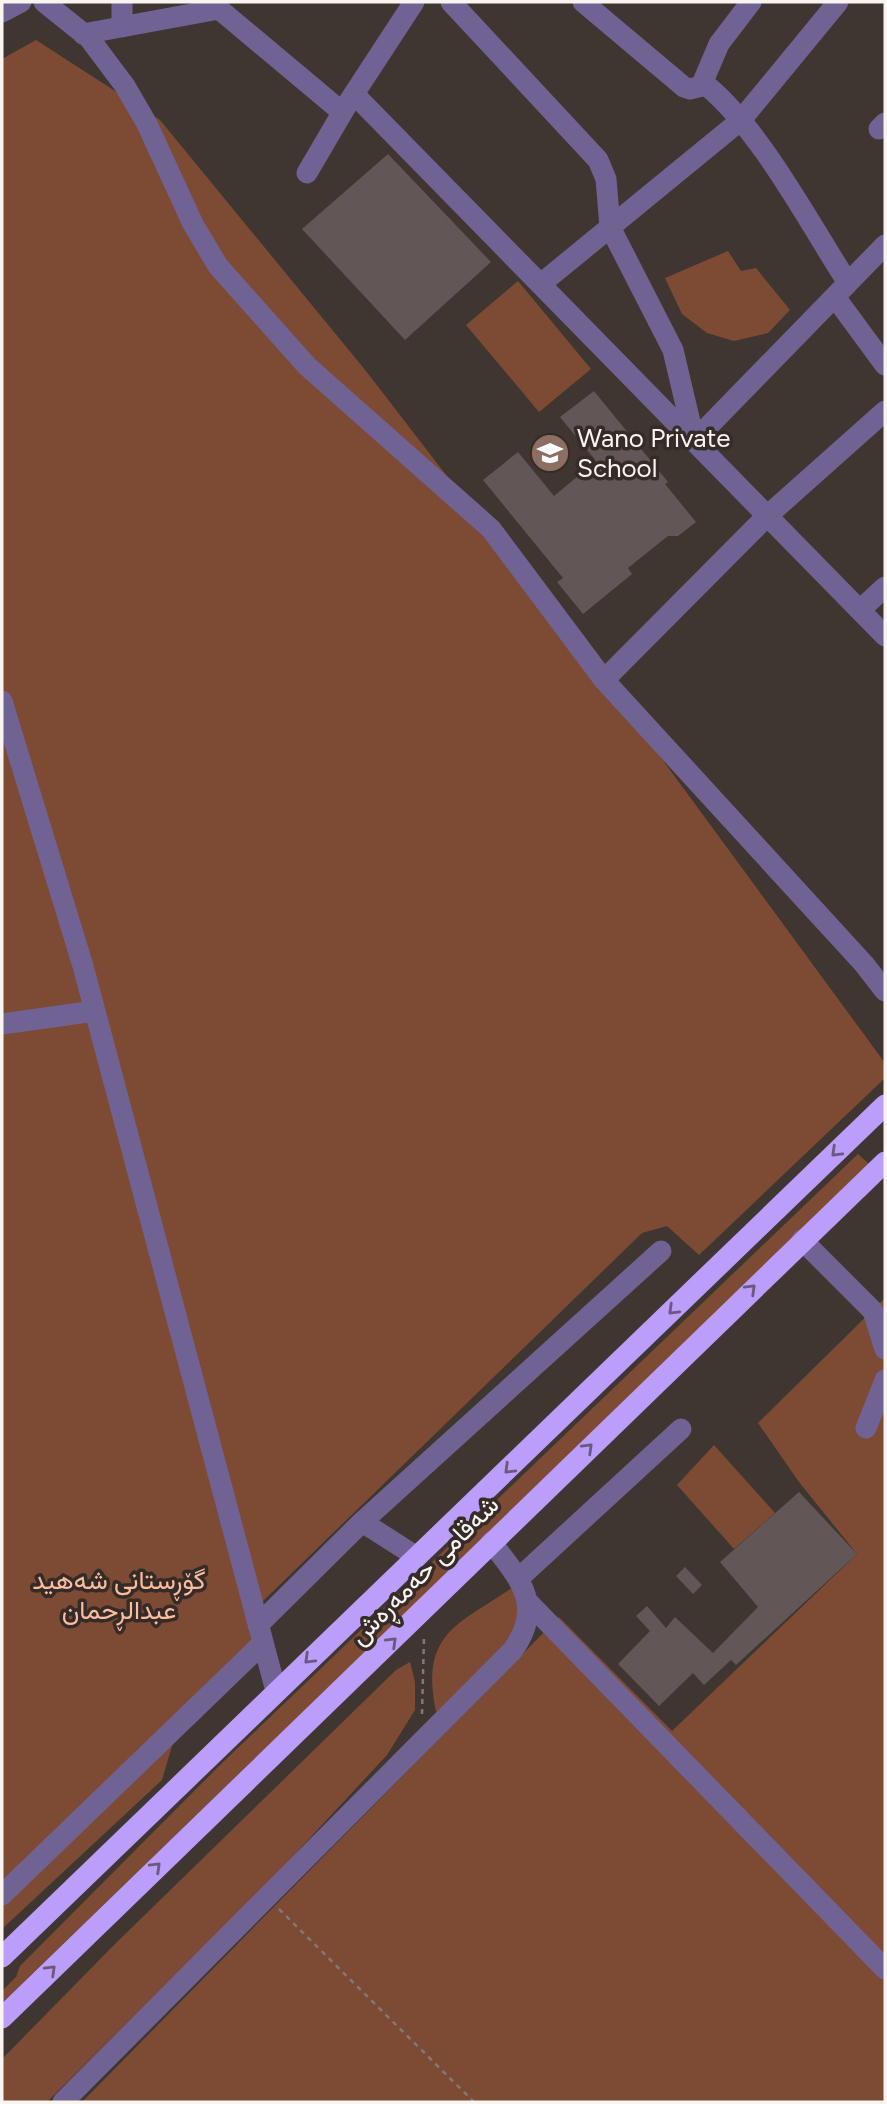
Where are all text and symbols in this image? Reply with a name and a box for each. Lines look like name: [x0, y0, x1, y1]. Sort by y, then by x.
place label: Wano Private School: [577, 422, 730, 484]
school or university icon: Wano Private School: [529, 432, 571, 474]
one-way arrow: [831, 1144, 844, 1157]
one-way arrow: [743, 1285, 756, 1298]
one-way arrow: [668, 1302, 681, 1315]
one-way arrow: [580, 1443, 593, 1456]
one-way arrow: [505, 1460, 518, 1473]
street label: شەقامی حەمەڕەش: [343, 1489, 509, 1655]
park label: گۆڕستانی شەهید عبدالڕحمان: [32, 1564, 206, 1631]
one-way arrow: [384, 1638, 397, 1651]
one-way arrow: [304, 1651, 317, 1664]
one-way arrow: [148, 1863, 161, 1876]
one-way arrow: [42, 1966, 55, 1979]

